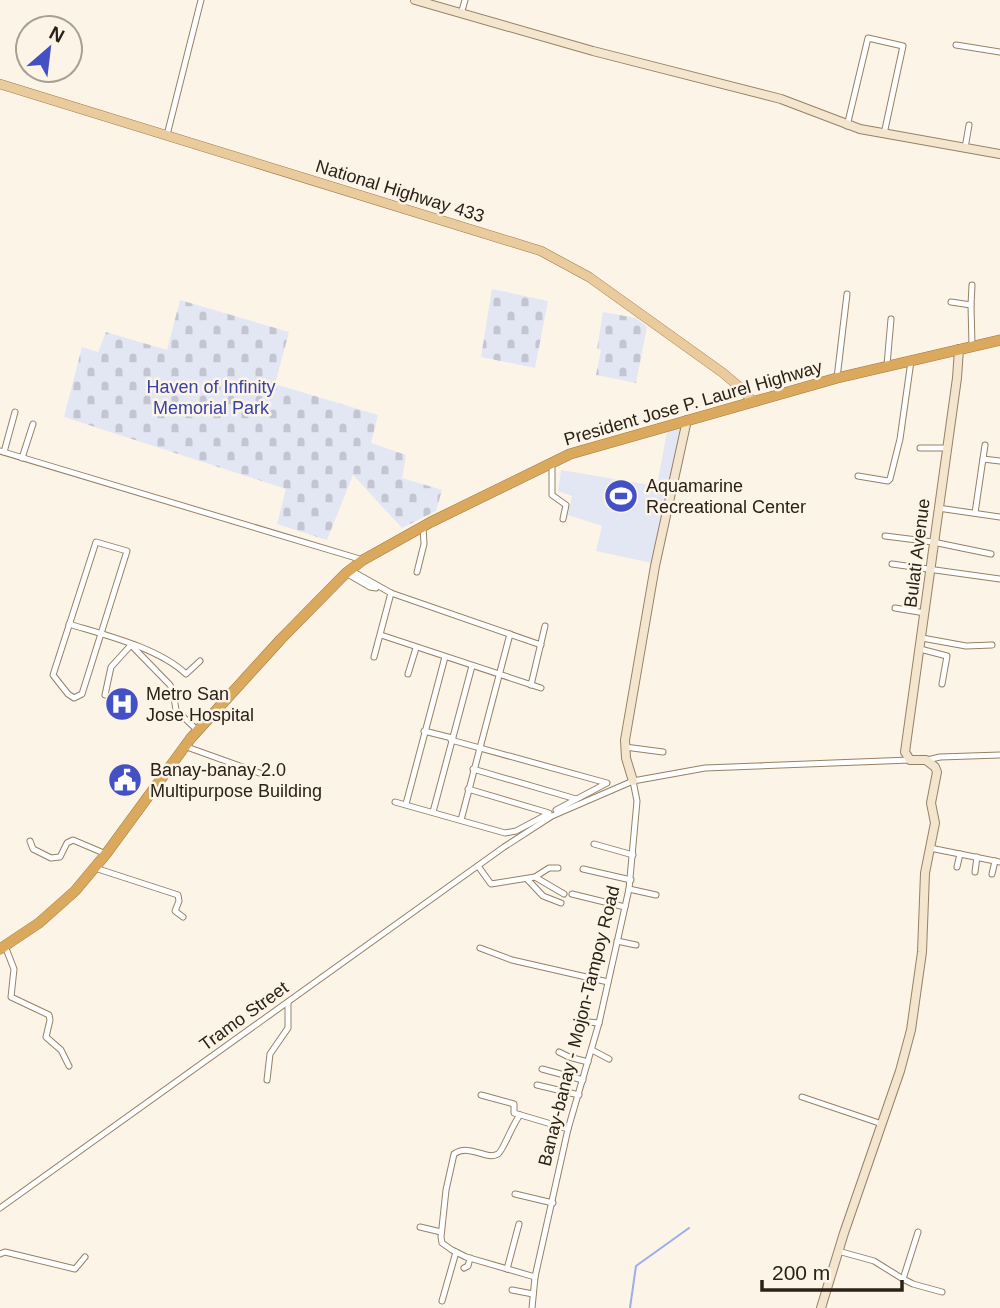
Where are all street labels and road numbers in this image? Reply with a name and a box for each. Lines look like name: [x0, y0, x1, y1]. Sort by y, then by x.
street label: National Highway 433: [313, 156, 487, 226]
street label: President Jose P. Laurel Highway: [562, 356, 824, 450]
street label: Bulati Avenue: [900, 497, 934, 609]
street label: Banay-banay - Mojon-Tampoy Road: [534, 884, 624, 1168]
street label: Tramo Street: [196, 977, 292, 1055]

